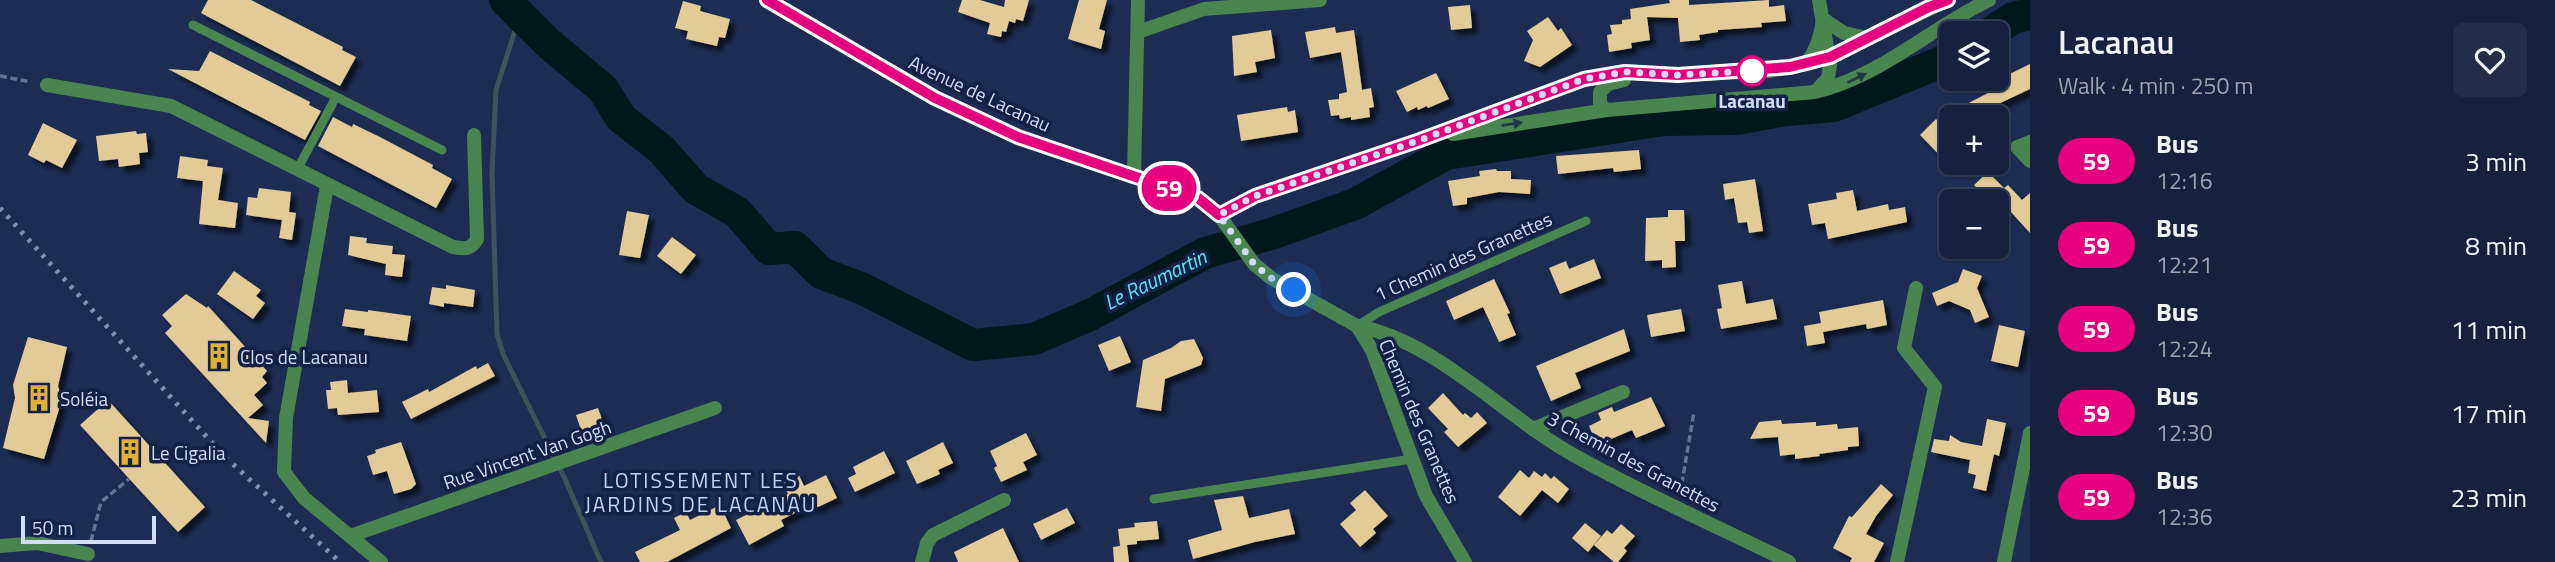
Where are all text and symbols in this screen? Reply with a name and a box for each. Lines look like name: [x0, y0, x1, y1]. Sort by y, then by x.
text: Lacanau: [2058, 17, 2174, 67]
map controls: [1939, 21, 2009, 259]
button: layers: [1939, 21, 2009, 91]
button: heart: [2453, 23, 2527, 97]
street label: Avenue de Lacanau: [904, 47, 1056, 139]
marker: Lacanau: [1737, 56, 1767, 86]
text: Walk · 4 min · 250 m: [2058, 68, 2254, 103]
one-way arrow: [1847, 72, 1867, 83]
place label: Lacanau: [1718, 86, 1786, 115]
button: +: [1939, 105, 2009, 175]
one-way arrow: [1501, 118, 1523, 129]
text: Bus: [2156, 124, 2198, 163]
text: 3 min: [2465, 142, 2527, 181]
text: 59: [2083, 143, 2110, 179]
text: 12:16: [2156, 163, 2213, 198]
line badge: 59: [1138, 165, 1200, 211]
text: 59: [1156, 170, 1182, 206]
button: −: [1939, 189, 2009, 259]
street label: 1 Chemin des Granettes: [1370, 204, 1556, 308]
text: Bus: [2156, 208, 2198, 247]
text: 8 min: [2465, 226, 2527, 265]
text: 59: [2083, 227, 2110, 263]
water label: Le Raumartin: [1098, 240, 1212, 318]
text: 12:21: [2156, 247, 2213, 282]
your location: [1276, 272, 1311, 307]
text: Bus: [2156, 292, 2198, 331]
text: 11 min: [2451, 310, 2527, 349]
text: 59: [2083, 311, 2110, 347]
text: 12:24: [2156, 331, 2213, 366]
street label: Chemin des Granettes: [1372, 334, 1468, 508]
building icon: Clos de Lacanau: [204, 341, 234, 371]
place label: Clos de Lacanau: [240, 342, 368, 371]
text: Bus: [2156, 376, 2198, 415]
building icon: Soléia: [24, 383, 54, 413]
place label: Soléia: [60, 384, 108, 413]
text: 17 min: [2451, 394, 2527, 433]
text: 59: [2083, 395, 2110, 431]
street label: 3 Chemin des Granettes: [1543, 403, 1725, 519]
street label: Rue Vincent Van Gogh: [439, 412, 615, 496]
text: 12:30: [2156, 415, 2213, 450]
building icon: Le Cigalia: [115, 437, 145, 467]
place label: Le Cigalia: [151, 438, 226, 467]
text: Bus: [2156, 460, 2198, 499]
district label: LOTISSEMENT LES JARDINS DE LACANAU: [585, 464, 817, 520]
text: 23 min: [2451, 478, 2527, 517]
text: 59: [2083, 479, 2110, 515]
text: 12:36: [2156, 499, 2213, 534]
scale bar: [21, 513, 156, 545]
text: 50 m: [32, 513, 73, 542]

